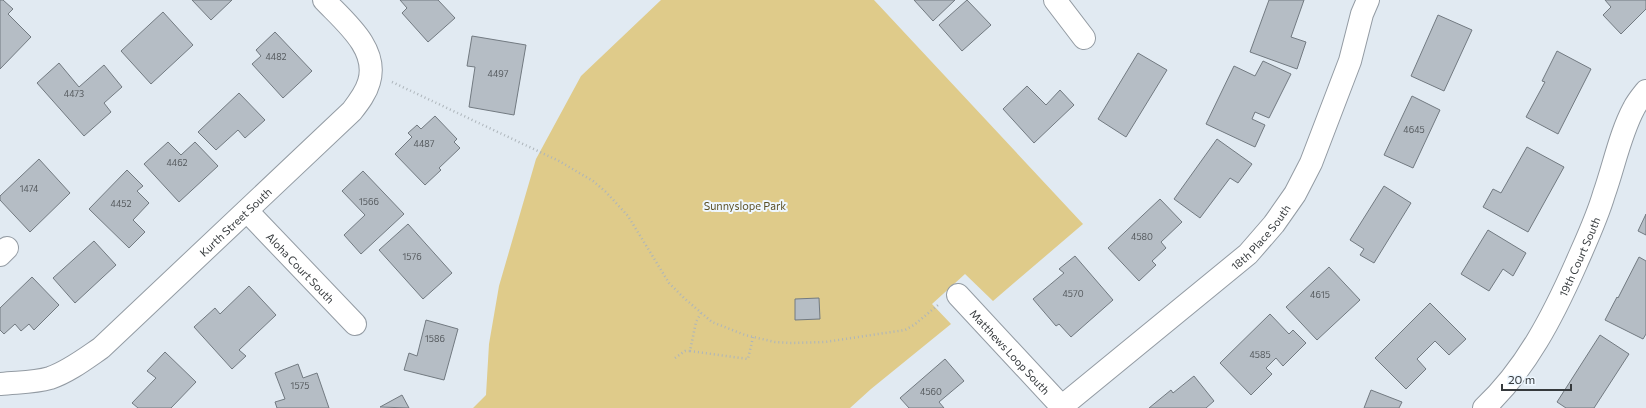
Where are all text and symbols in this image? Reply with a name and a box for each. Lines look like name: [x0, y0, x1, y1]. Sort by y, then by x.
house number: 4482: [265, 51, 287, 62]
house number: 4497: [488, 68, 509, 79]
house number: 4473: [64, 88, 84, 99]
house number: 4645: [1403, 124, 1425, 135]
house number: 4487: [414, 138, 435, 149]
house number: 4462: [166, 157, 188, 168]
house number: 1474: [20, 183, 39, 194]
street label: Kurth Street South: [196, 185, 274, 259]
house number: 1566: [359, 196, 379, 207]
house number: 4452: [111, 198, 131, 209]
park label: Sunnyslope Park: [704, 199, 786, 212]
street label: 18th Place South: [1228, 202, 1292, 272]
street label: 19th Court South: [1556, 215, 1602, 298]
street label: Aloha Court South: [264, 229, 338, 305]
house number: 4580: [1131, 231, 1153, 242]
house number: 1576: [402, 251, 422, 262]
house number: 4570: [1062, 288, 1084, 299]
house number: 4615: [1310, 289, 1330, 300]
street label: Matthews Loop South: [968, 306, 1053, 397]
house number: 1586: [425, 333, 445, 344]
house number: 4585: [1249, 349, 1271, 360]
scale bar: [1502, 366, 1571, 392]
text: 20 m: [1508, 372, 1535, 386]
house number: 1575: [291, 380, 309, 391]
house number: 4560: [920, 386, 942, 397]

